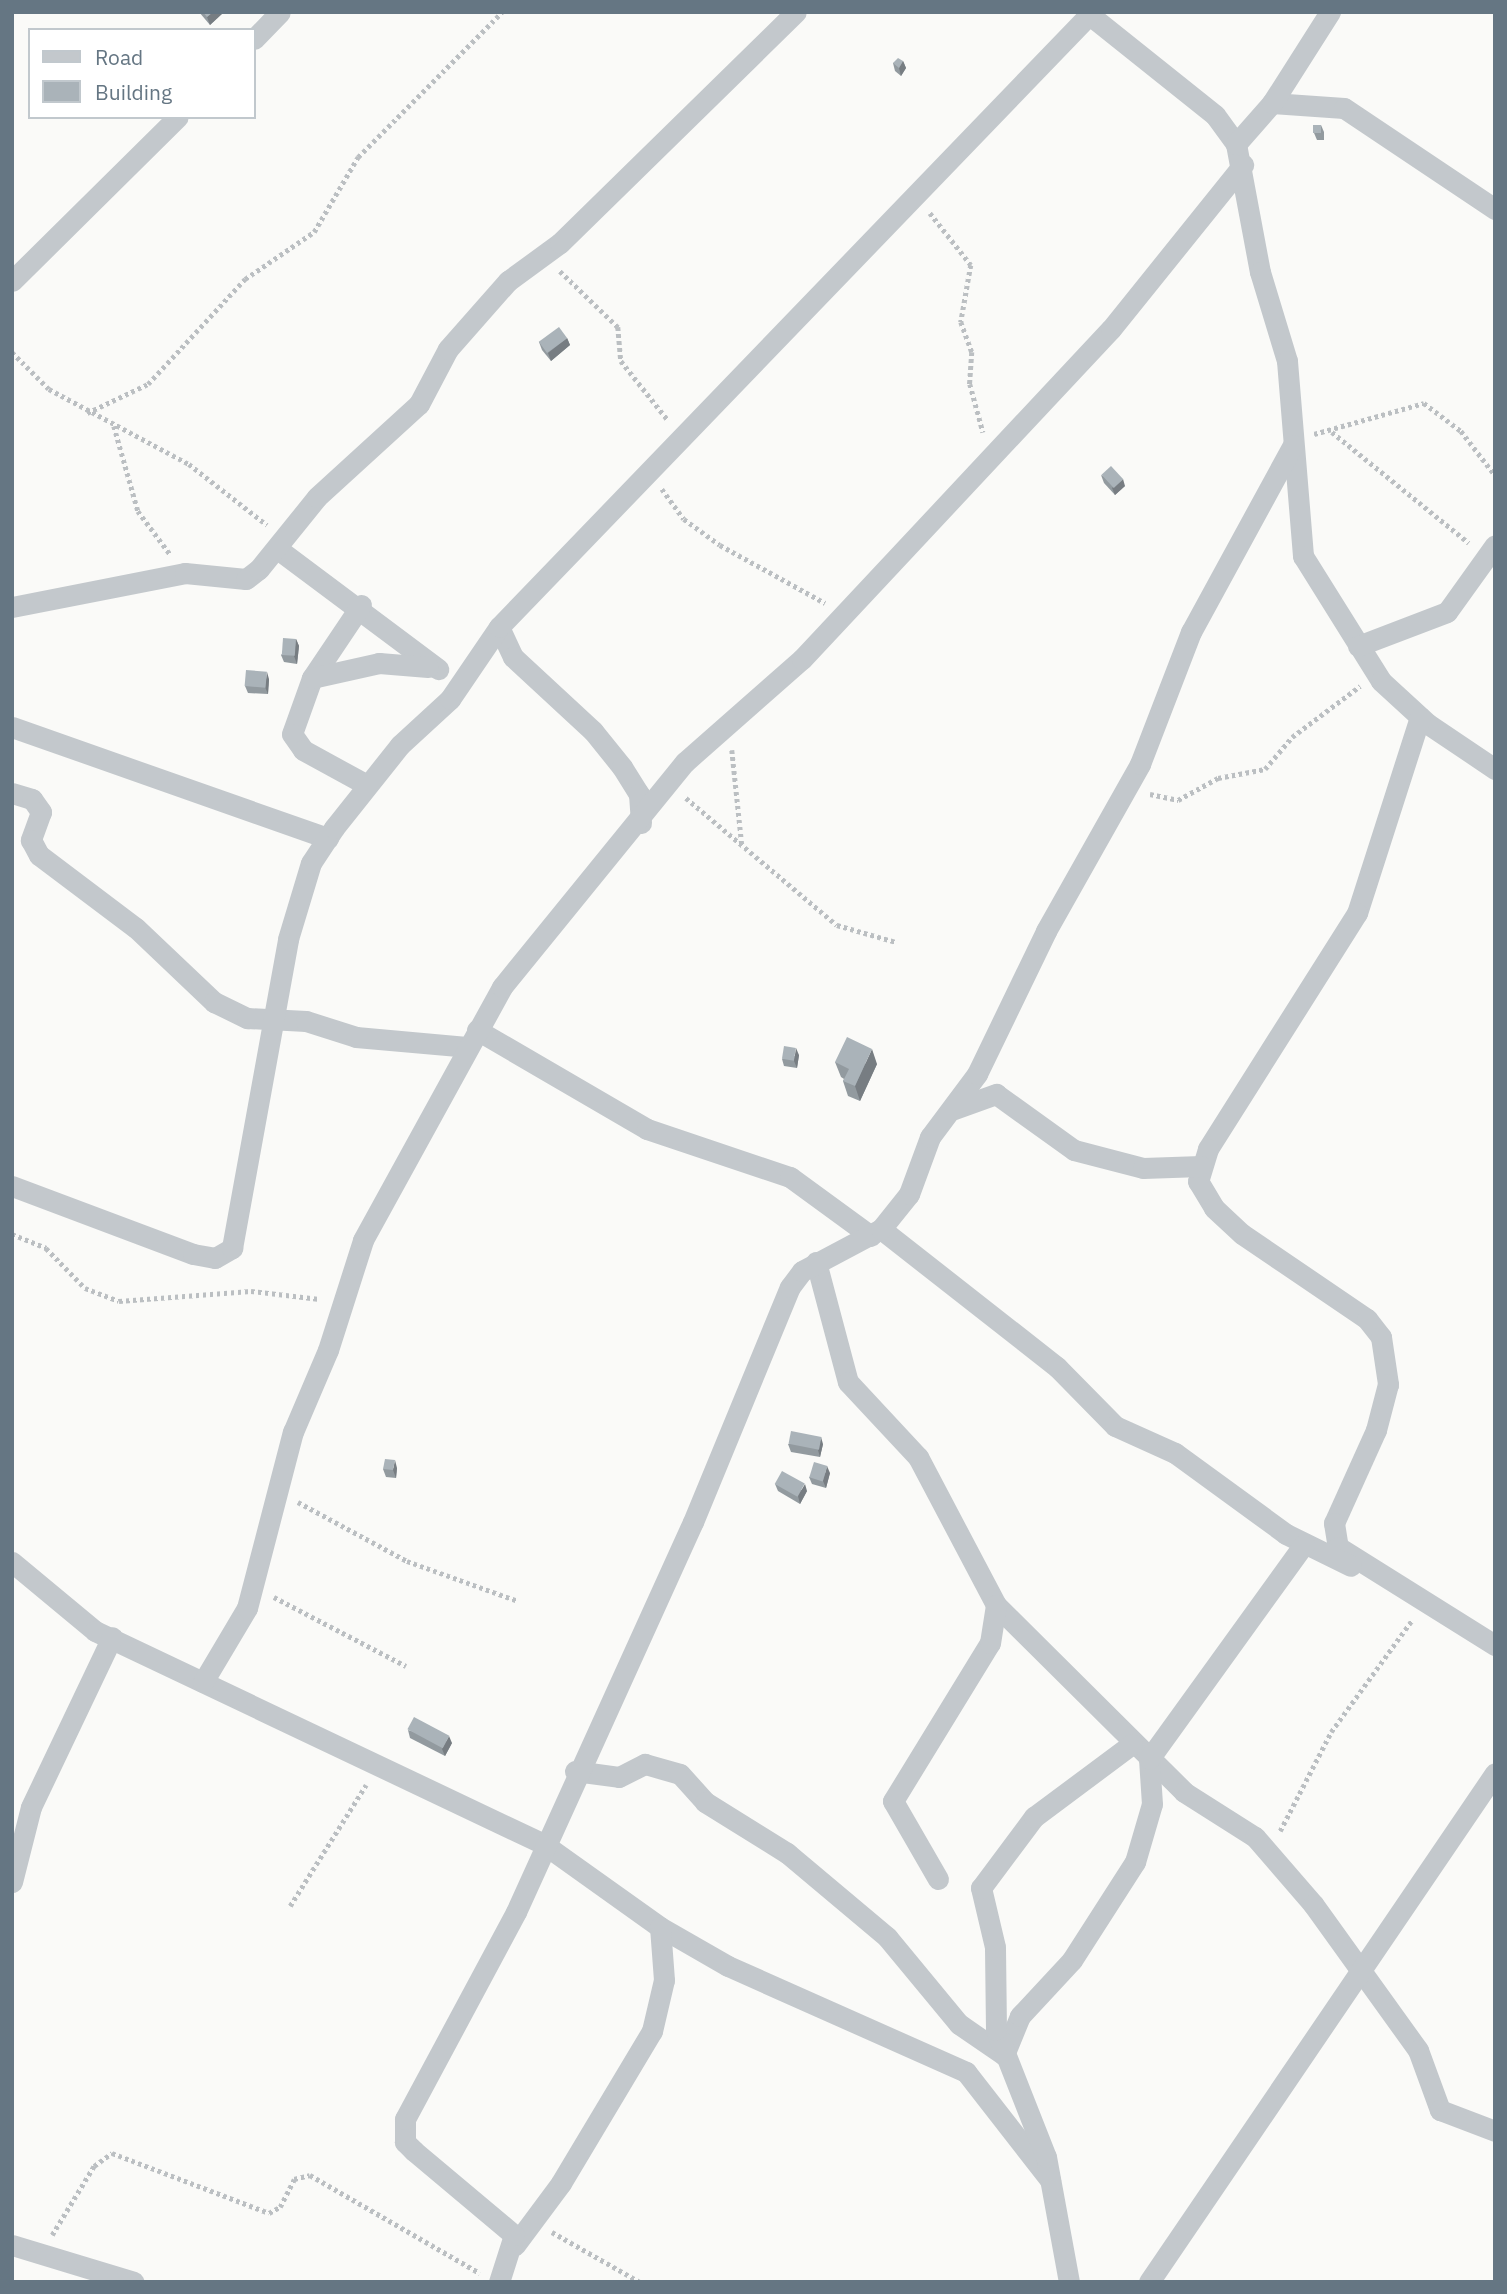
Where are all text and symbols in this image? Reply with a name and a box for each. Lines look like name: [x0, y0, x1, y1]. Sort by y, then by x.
legend: [28, 28, 256, 119]
text: Road: [95, 43, 143, 71]
text: Building: [95, 78, 172, 106]

